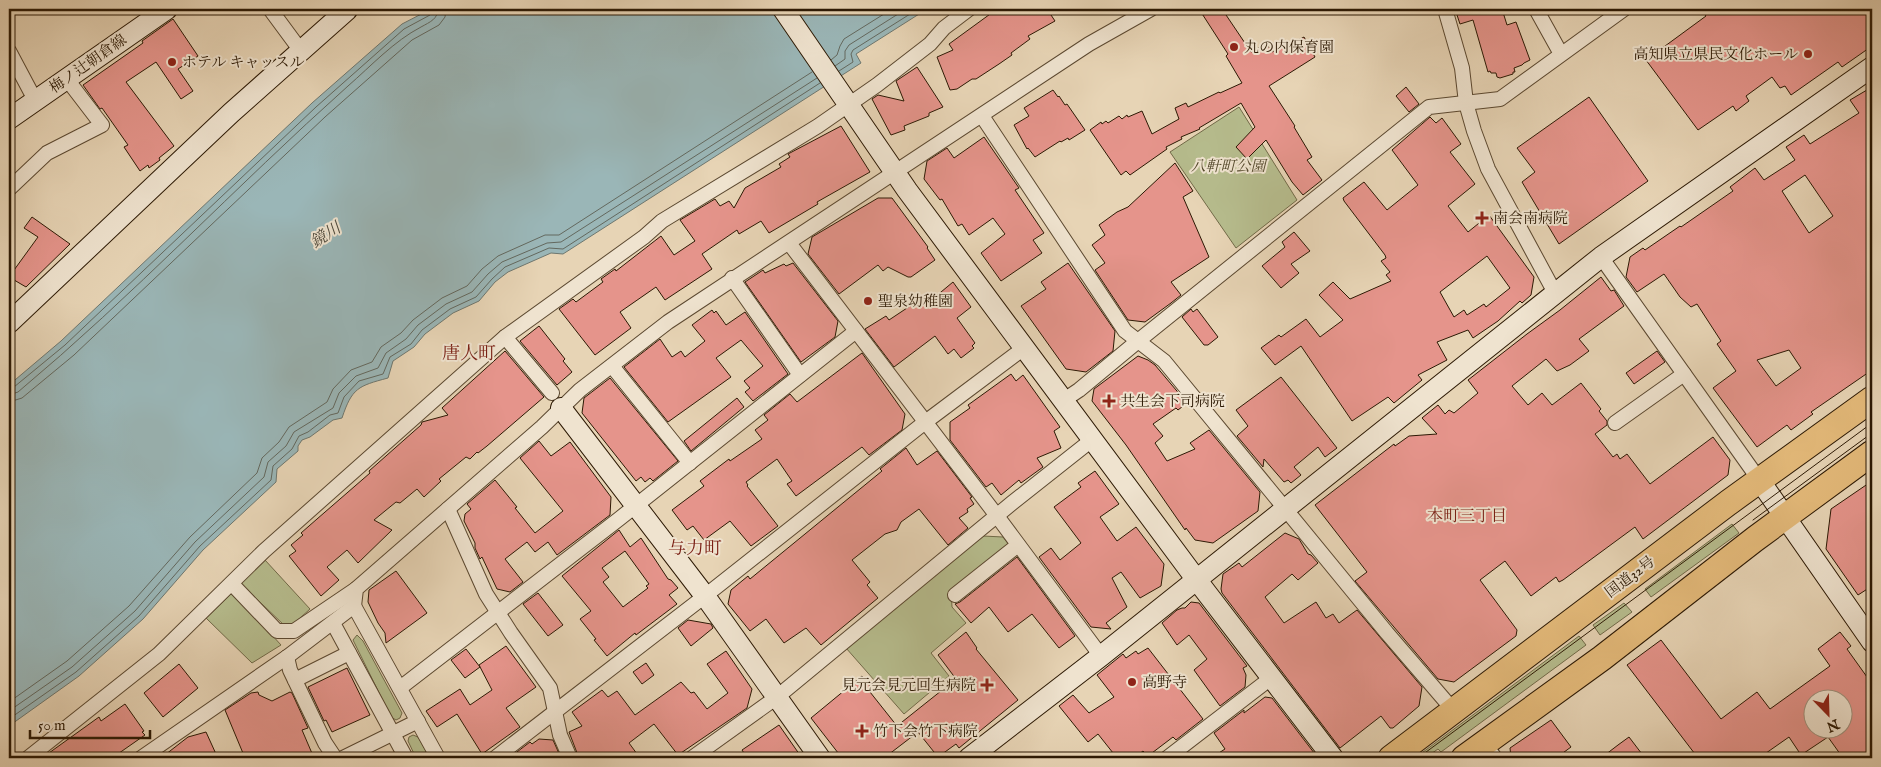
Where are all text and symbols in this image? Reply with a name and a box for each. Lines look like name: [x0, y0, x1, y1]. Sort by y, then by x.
street label: 梅ノ辻朝倉線: [46, 30, 130, 98]
place label: 丸の内保育園: [1244, 38, 1334, 57]
marker: 丸の内保育園: [1228, 41, 1240, 53]
place label: 高知県立県民文化ホール: [1633, 45, 1798, 64]
marker: 高知県立県民文化ホール: [1802, 48, 1814, 60]
place label: ホテル キャッスル: [182, 53, 305, 72]
marker: ホテル キャッスル: [166, 56, 178, 68]
park label: 八軒町公園: [1190, 157, 1268, 176]
place label: 南会南病院: [1493, 209, 1568, 228]
marker: 南会南病院: [1475, 211, 1489, 225]
water label: 鏡川: [307, 218, 347, 253]
place label: 聖泉幼稚園: [878, 292, 953, 311]
marker: 聖泉幼稚園: [862, 295, 874, 307]
district label: 唐人町: [442, 343, 496, 366]
place label: 共生会下司病院: [1120, 392, 1225, 411]
marker: 共生会下司病院: [1102, 394, 1116, 408]
district label: 本町三丁目: [1427, 507, 1507, 527]
district label: 与力町: [668, 538, 722, 561]
street label: 国道32号: [1601, 552, 1659, 602]
place label: 高野寺: [1142, 673, 1187, 692]
place label: 見元会見元回生病院: [841, 676, 976, 695]
marker: 高野寺: [1126, 676, 1138, 688]
marker: 見元会見元回生病院: [980, 678, 994, 692]
north arrow: [1804, 690, 1854, 740]
scale bar: [30, 707, 150, 739]
text: N: [1824, 714, 1843, 736]
text: 50 m: [38, 716, 66, 735]
place label: 竹下会竹下病院: [873, 722, 978, 741]
marker: 竹下会竹下病院: [855, 724, 869, 738]

